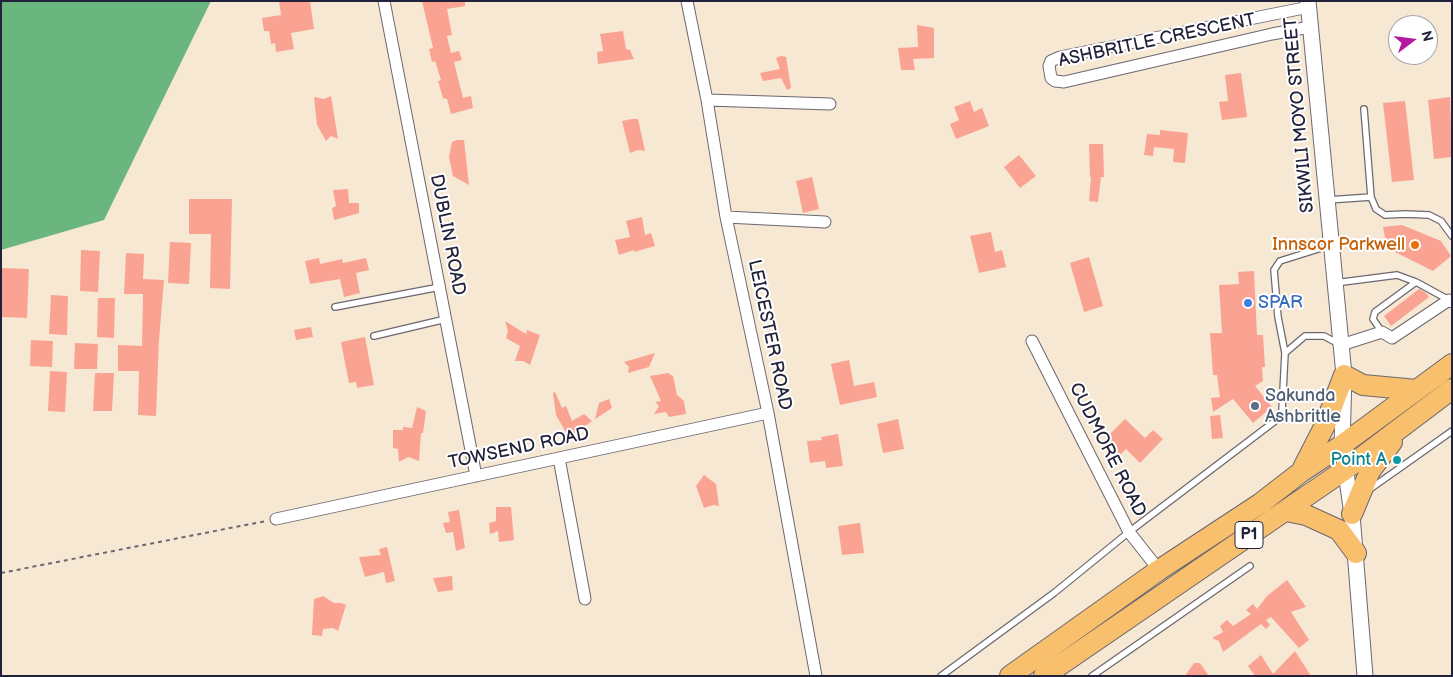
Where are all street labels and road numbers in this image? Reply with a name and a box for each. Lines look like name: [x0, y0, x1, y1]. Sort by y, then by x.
street label: ASHBRITLE CRESCENT: [1056, 10, 1258, 72]
street label: SIKWILI MOYO STREET: [1281, 16, 1319, 214]
street label: DUBLIN ROAD: [425, 173, 469, 297]
street label: LEICESTER ROAD: [742, 258, 796, 412]
street label: CUDMORE ROAD: [1064, 379, 1150, 521]
street label: TOWSEND ROAD: [447, 424, 591, 474]
road number: P1: [1235, 522, 1263, 548]

